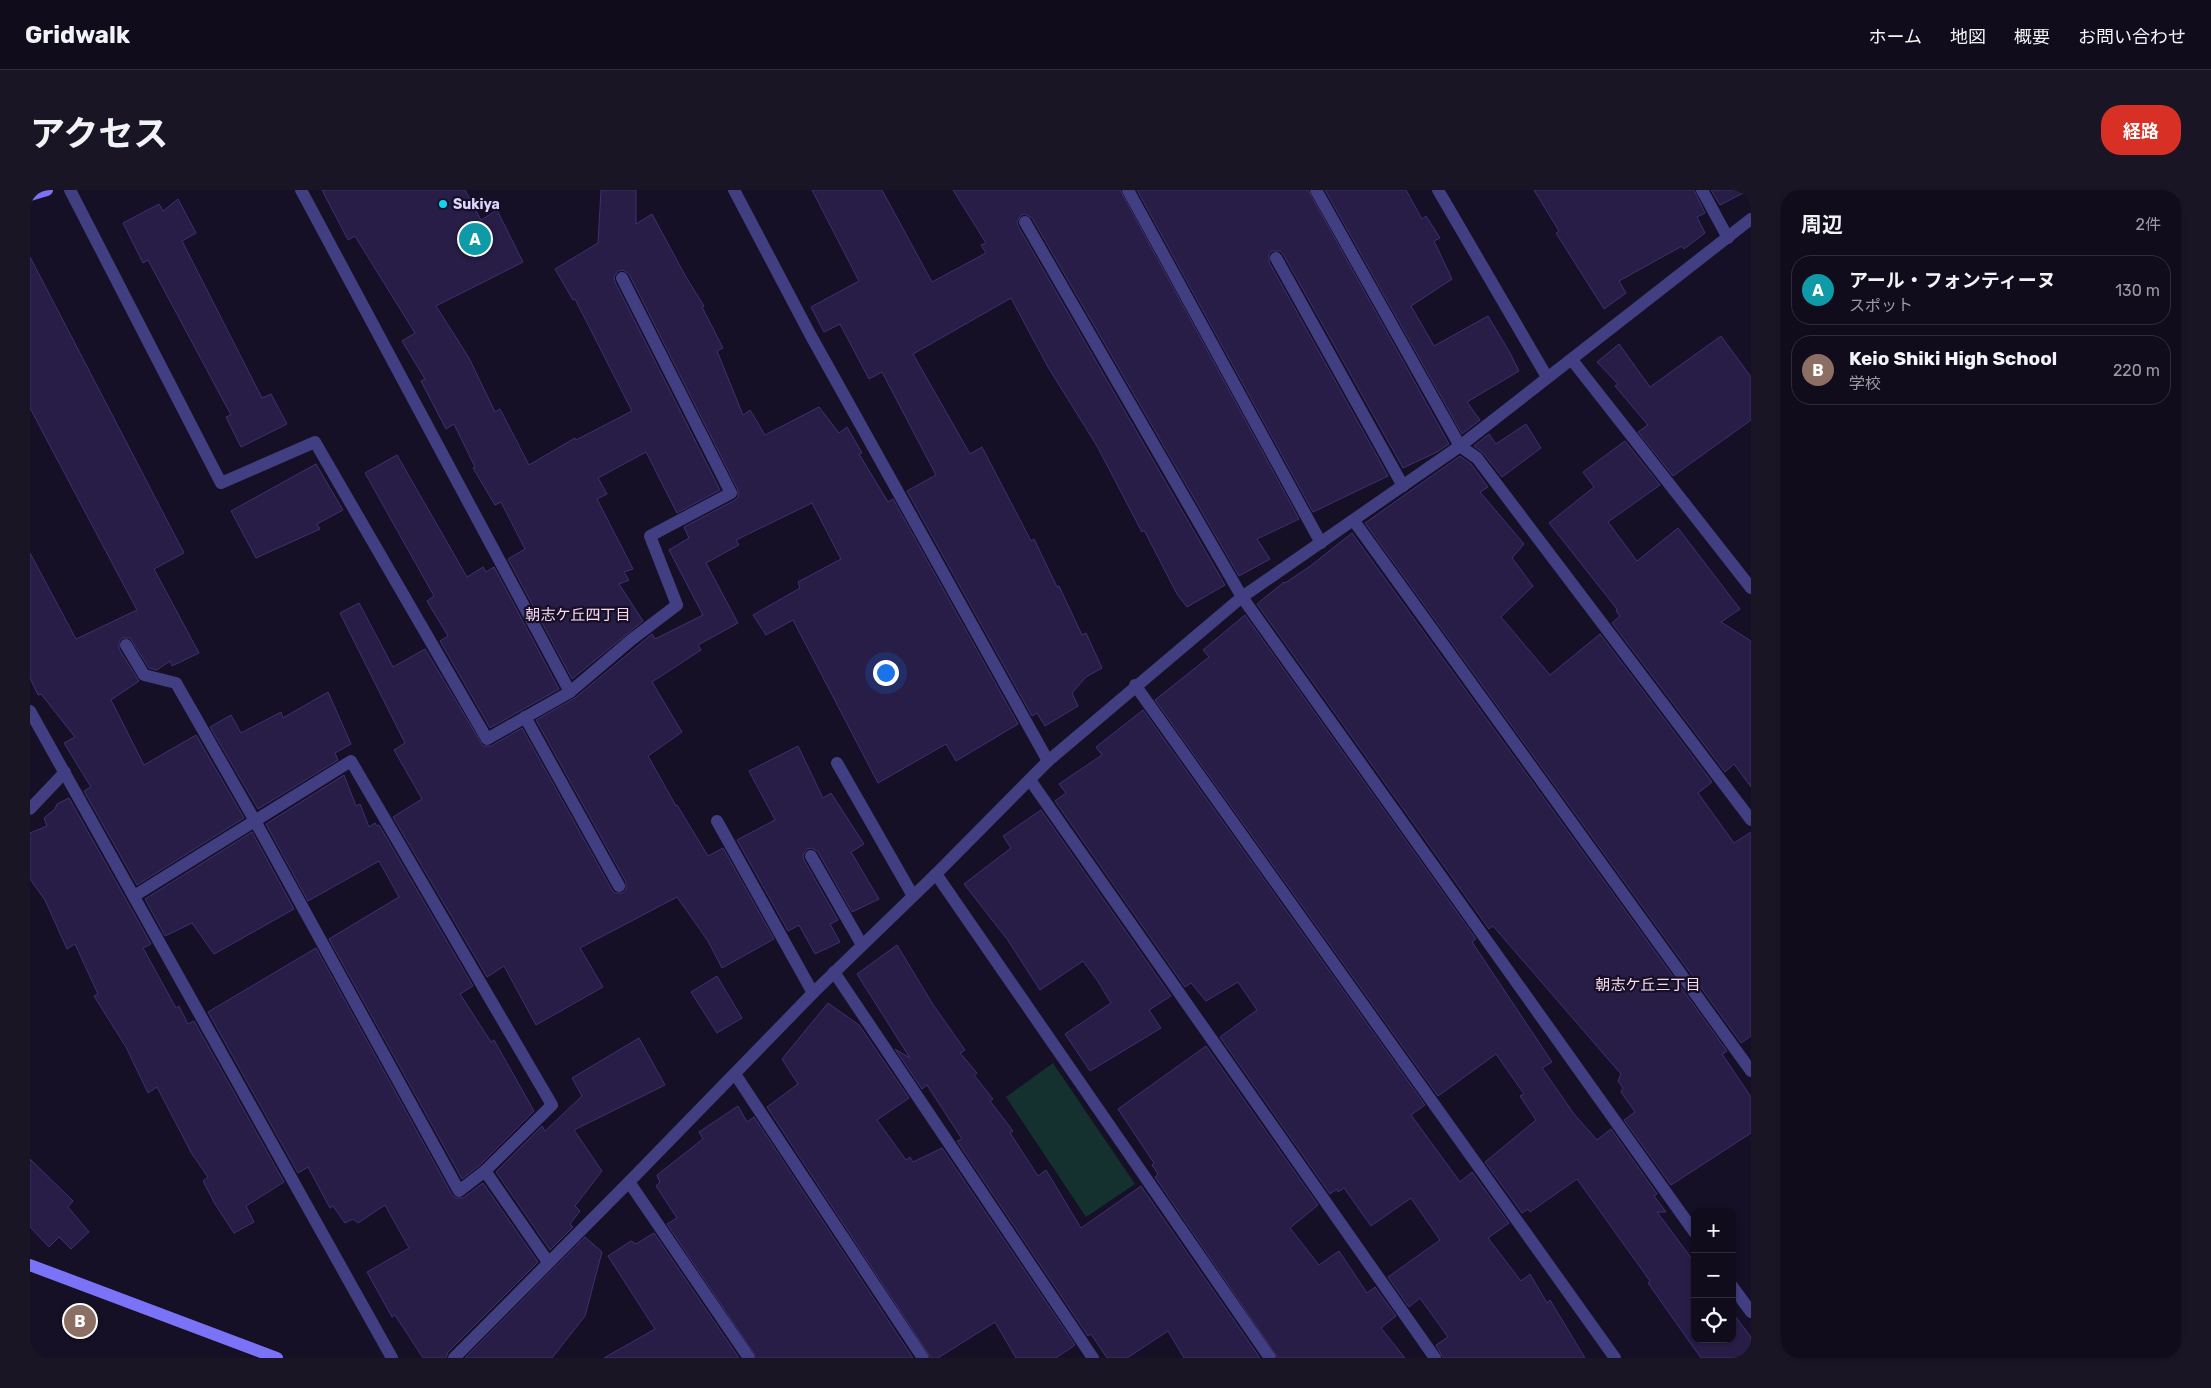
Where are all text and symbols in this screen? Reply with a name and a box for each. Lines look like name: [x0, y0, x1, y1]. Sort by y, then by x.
text: Gridwalk: [25, 21, 130, 49]
text: ホーム: [1869, 26, 1922, 48]
text: 地図: [1950, 26, 1986, 48]
text: 概要: [2014, 26, 2050, 48]
text: お問い合わせ: [2078, 26, 2186, 48]
button: 経路: [2101, 105, 2181, 155]
text: アクセス: [30, 113, 168, 155]
place label: Sukiya: [453, 196, 500, 213]
marker: Sukiya: [437, 198, 449, 210]
text: 周辺: [1801, 212, 1843, 237]
text: 2件: [2136, 215, 2161, 234]
pin: A: [459, 220, 491, 258]
text: アール・フォンティーヌ: [1849, 269, 2056, 292]
text: A: [1812, 281, 1824, 300]
text: 130 m: [2115, 281, 2160, 300]
text: スポット: [1849, 296, 1913, 315]
text: Keio Shiki High School: [1849, 347, 2057, 370]
text: B: [1812, 361, 1824, 380]
text: 220 m: [2113, 361, 2160, 380]
text: 学校: [1849, 374, 1881, 393]
district label: 朝志ケ丘四丁目: [525, 606, 631, 624]
your location: [873, 660, 899, 686]
district label: 朝志ケ丘三丁目: [1595, 976, 1701, 994]
map controls: [1691, 1208, 1736, 1343]
button: +: [1691, 1208, 1736, 1253]
button: −: [1691, 1253, 1736, 1298]
button: locate: [1691, 1298, 1736, 1343]
pin: B: [64, 1302, 96, 1340]

